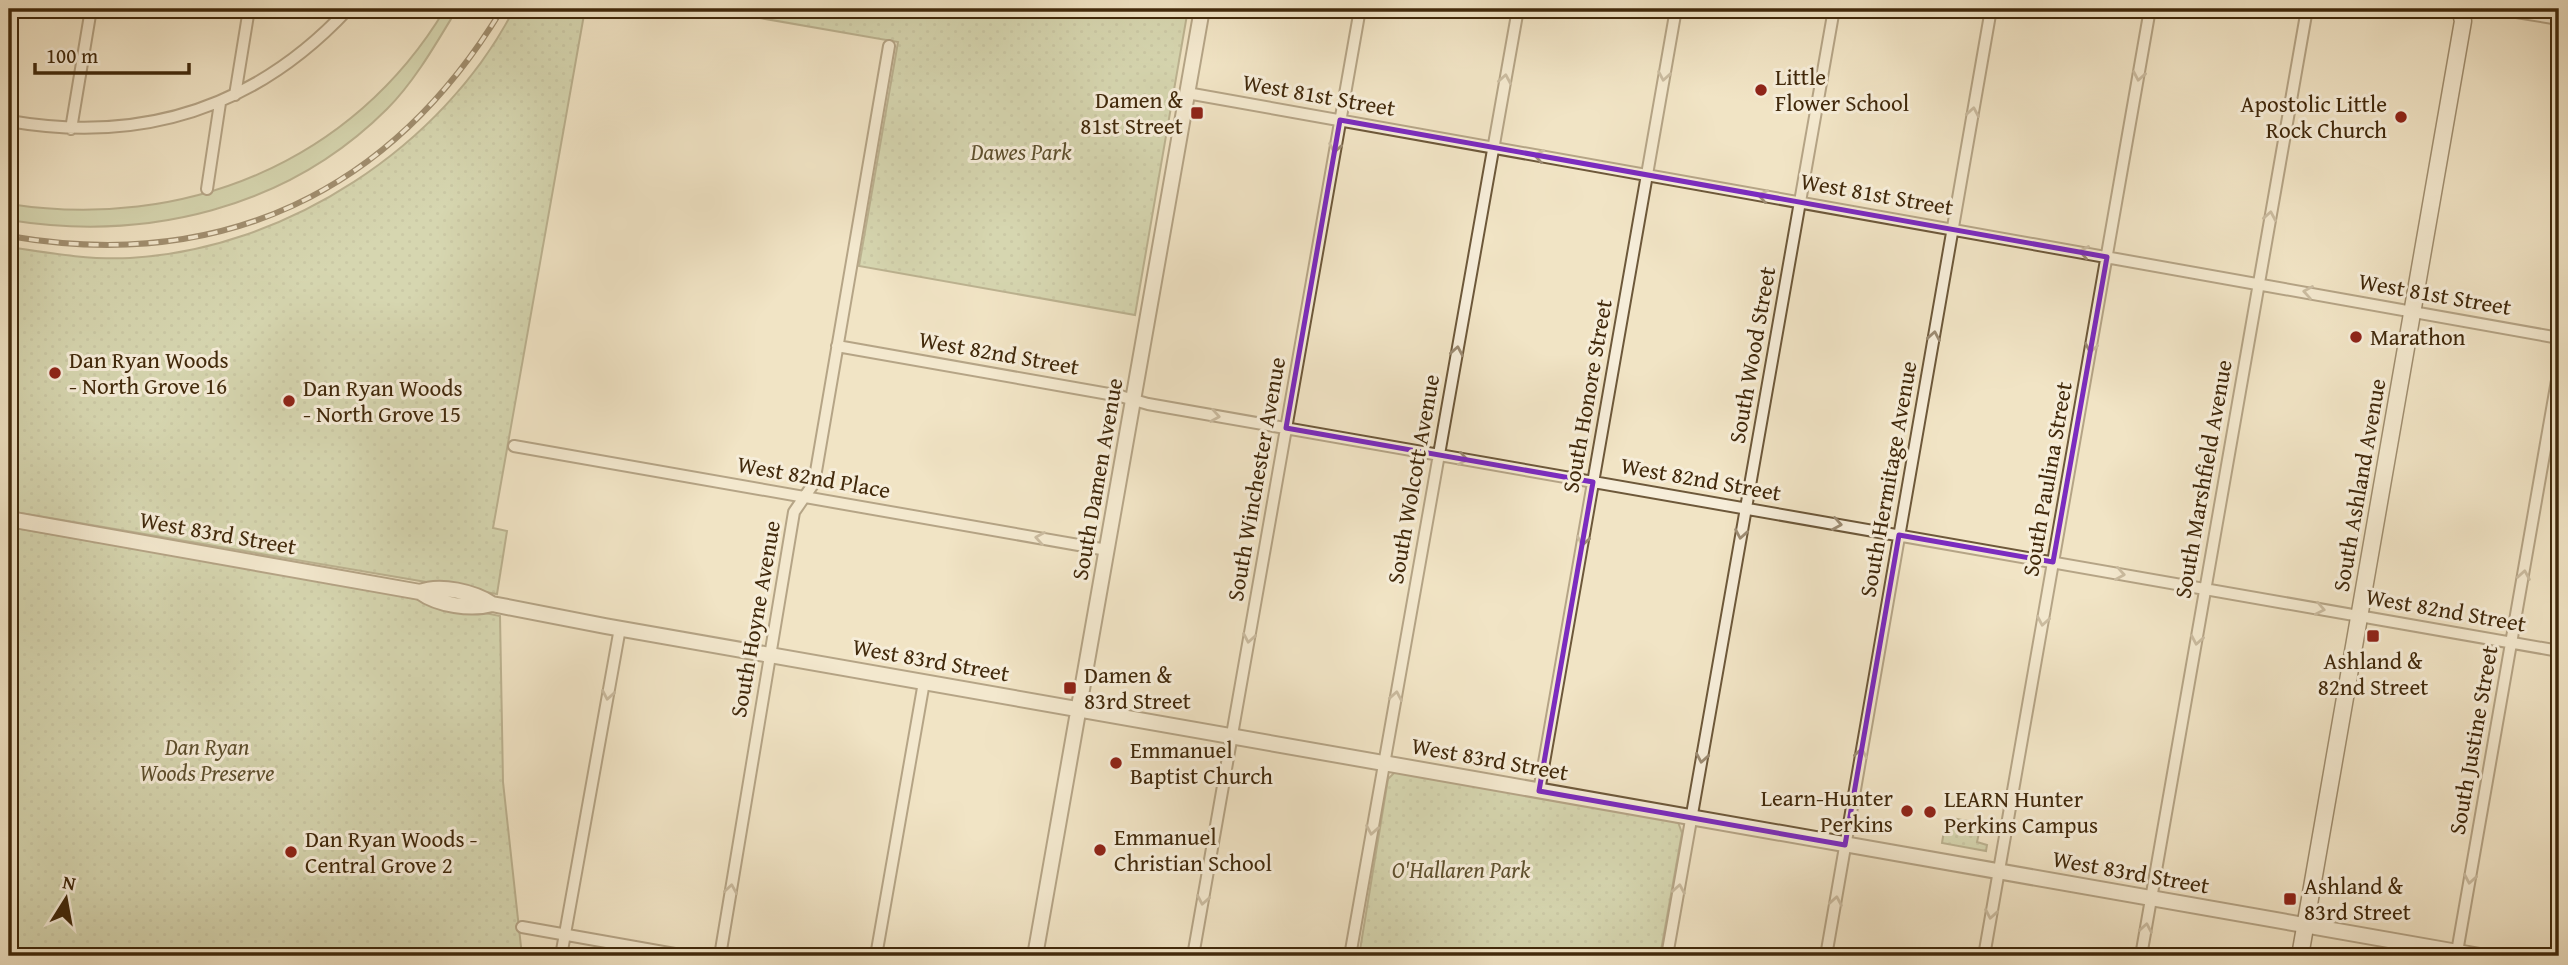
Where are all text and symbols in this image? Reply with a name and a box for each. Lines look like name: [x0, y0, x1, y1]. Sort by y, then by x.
scale bar: [35, 32, 189, 76]
text: 100 m: [46, 40, 98, 71]
place label: Little Flower School: [1775, 60, 1909, 119]
street label: West 81st Street: [1240, 65, 1398, 124]
one-way arrow: [1657, 70, 1672, 82]
one-way arrow: [2132, 70, 2147, 82]
one-way arrow: [1497, 73, 1512, 85]
marker: Little Flower School: [1753, 82, 1769, 98]
place label: Damen & 81st Street: [1080, 83, 1183, 142]
place label: Apostolic Little Rock Church: [2241, 87, 2387, 146]
marker: Damen & 81st Street: [1189, 105, 1205, 121]
one-way arrow: [1965, 106, 1980, 118]
marker: Apostolic Little Rock Church: [2393, 109, 2409, 125]
park label: Dawes Park: [969, 135, 1072, 168]
one-way arrow: [1328, 142, 1343, 154]
one-way arrow: [1533, 149, 1545, 164]
street label: West 81st Street: [1798, 164, 1956, 223]
one-way arrow: [1757, 189, 1769, 204]
one-way arrow: [2262, 210, 2277, 222]
one-way arrow: [2078, 246, 2090, 261]
street label: South Wood Street: [1720, 264, 1783, 446]
street label: West 81st Street: [2356, 264, 2514, 323]
one-way arrow: [2302, 285, 2313, 300]
street label: South Honore Street: [1553, 296, 1620, 495]
place label: Marathon: [2370, 320, 2466, 353]
street label: West 82nd Street: [916, 322, 1082, 383]
marker: Marathon: [2348, 329, 2364, 345]
one-way arrow: [1926, 330, 1941, 342]
one-way arrow: [2084, 342, 2099, 354]
place label: Dan Ryan Woods - North Grove 16: [69, 343, 229, 402]
one-way arrow: [1449, 345, 1464, 357]
street label: South Winchester Avenue: [1218, 354, 1293, 604]
street label: South Marshfield Avenue: [2165, 357, 2240, 601]
street label: South Hermitage Avenue: [1850, 358, 1925, 600]
marker: Dan Ryan Woods - North Grove 16: [47, 365, 63, 381]
place label: Dan Ryan Woods - North Grove 15: [303, 371, 463, 430]
street label: South Wolcott Avenue: [1378, 372, 1447, 586]
street label: South Damen Avenue: [1062, 375, 1131, 583]
street label: South Ashland Avenue: [2324, 376, 2393, 594]
street label: South Paulina Street: [2013, 379, 2080, 579]
marker: Dan Ryan Woods - North Grove 15: [281, 393, 297, 409]
one-way arrow: [1209, 408, 1221, 423]
street label: West 82nd Place: [735, 447, 893, 506]
street label: West 82nd Street: [1618, 448, 1784, 509]
one-way arrow: [1457, 451, 1469, 466]
street label: West 83rd Street: [137, 502, 299, 563]
one-way arrow: [1831, 516, 1843, 531]
street label: South Hoyne Avenue: [721, 518, 788, 720]
one-way arrow: [1734, 528, 1749, 540]
one-way arrow: [1034, 531, 1046, 546]
one-way arrow: [1576, 535, 1591, 547]
one-way arrow: [2115, 566, 2126, 581]
one-way arrow: [2516, 569, 2531, 581]
street label: West 82nd Street: [2363, 579, 2529, 640]
one-way arrow: [2314, 601, 2326, 616]
one-way arrow: [2036, 615, 2051, 627]
marker: Ashland & 82nd Street: [2365, 628, 2381, 644]
street label: West 83rd Street: [850, 629, 1012, 690]
one-way arrow: [1242, 632, 1257, 644]
one-way arrow: [2190, 634, 2205, 646]
street label: South Justine Street: [2440, 643, 2505, 837]
place label: Ashland & 82nd Street: [2318, 644, 2428, 703]
place label: Damen & 83rd Street: [1084, 658, 1191, 717]
marker: Damen & 83rd Street: [1062, 680, 1078, 696]
one-way arrow: [601, 689, 616, 701]
one-way arrow: [1388, 690, 1403, 702]
street label: West 83rd Street: [1409, 728, 1571, 789]
park label: Dan Ryan Woods Preserve: [140, 730, 274, 789]
place label: Emmanuel Baptist Church: [1130, 733, 1273, 792]
one-way arrow: [1853, 747, 1868, 759]
one-way arrow: [1695, 753, 1710, 764]
marker: Emmanuel Baptist Church: [1108, 755, 1124, 771]
place label: Learn-Hunter Perkins: [1761, 781, 1894, 840]
place label: LEARN Hunter Perkins Campus: [1944, 782, 2098, 841]
marker: Learn-Hunter Perkins: [1899, 803, 1915, 819]
marker: LEARN Hunter Perkins Campus: [1922, 804, 1938, 820]
place label: Emmanuel Christian School: [1114, 820, 1272, 879]
place label: Dan Ryan Woods - Central Grove 2: [305, 822, 478, 881]
one-way arrow: [1365, 825, 1380, 836]
street label: West 83rd Street: [2050, 841, 2212, 902]
marker: Emmanuel Christian School: [1092, 842, 1108, 858]
marker: Dan Ryan Woods - Central Grove 2: [283, 844, 299, 860]
park label: O'Hallaren Park: [1392, 853, 1531, 886]
north arrow: [32, 864, 102, 934]
text: N: [60, 867, 78, 897]
place label: Ashland & 83rd Street: [2304, 869, 2411, 928]
one-way arrow: [2463, 873, 2478, 885]
one-way arrow: [723, 883, 738, 895]
one-way arrow: [1671, 883, 1686, 895]
marker: Ashland & 83rd Street: [2282, 891, 2298, 907]
one-way arrow: [1196, 894, 1211, 906]
one-way arrow: [1828, 895, 1843, 906]
one-way arrow: [1985, 908, 2000, 920]
one-way arrow: [2138, 922, 2153, 934]

